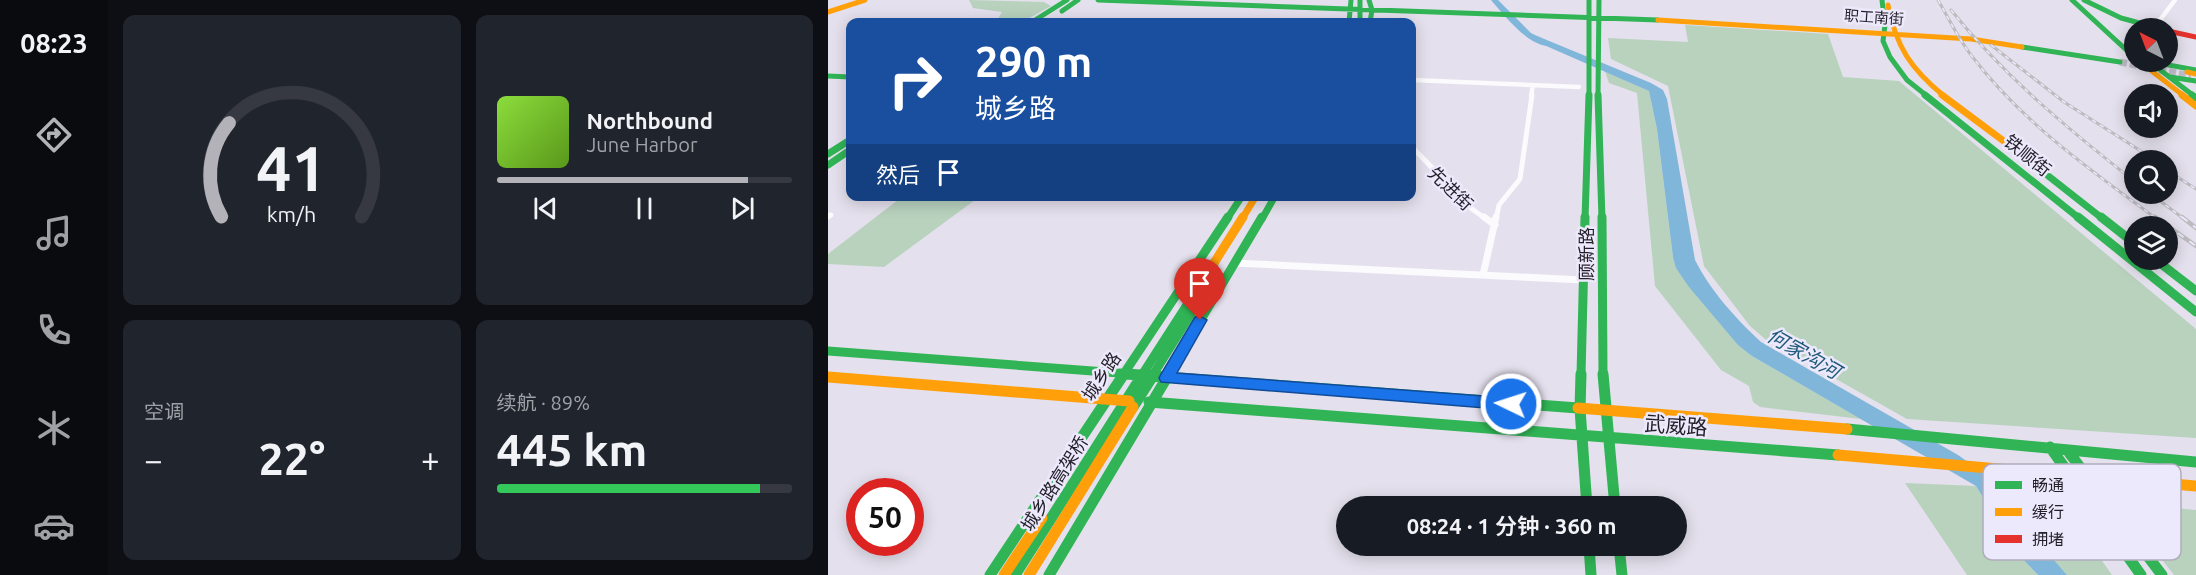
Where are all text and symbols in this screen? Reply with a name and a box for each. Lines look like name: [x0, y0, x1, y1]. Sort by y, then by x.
street label: 职工南街: [1843, 6, 1905, 28]
north arrow: [2124, 18, 2178, 72]
map controls: [2124, 18, 2178, 270]
text: 08:23: [20, 28, 88, 58]
text: 290 m: [975, 38, 1092, 85]
icon: right: [876, 42, 954, 120]
button: sound: [2124, 84, 2178, 138]
text: 城乡路: [975, 93, 1056, 123]
text: Northbound: [587, 108, 713, 133]
icon: directions: [33, 114, 75, 156]
street label: 铁顺街: [2001, 130, 2055, 180]
text: 41: [257, 133, 327, 203]
text: June Harbor: [587, 133, 698, 156]
button: search: [2124, 150, 2178, 204]
icon: arrive: [932, 156, 965, 189]
text: 然后: [876, 162, 920, 187]
street label: 先进街: [1425, 162, 1477, 214]
icon: previous: [529, 192, 562, 225]
icon: pause: [628, 192, 661, 225]
icon: next: [726, 192, 759, 225]
text: km/h: [267, 203, 316, 227]
icon: music: [33, 212, 75, 254]
button: layers: [2124, 216, 2178, 270]
street label: 顾新路: [1576, 227, 1596, 281]
pin: [1174, 258, 1225, 320]
icon: arrive: [1183, 267, 1216, 300]
icon: phone: [33, 309, 75, 351]
water label: 何家沟河: [1764, 323, 1848, 385]
street label: 城乡路: [1078, 348, 1124, 404]
position arrow: [1479, 372, 1543, 436]
text: 续航 · 89%: [497, 391, 590, 414]
text: 空调: [144, 400, 184, 423]
icon: climate: [33, 407, 75, 449]
street label: 武威路: [1644, 411, 1708, 439]
text: 445 km: [497, 424, 647, 475]
street label: 城乡路高架桥: [1017, 432, 1091, 534]
text: 22°: [258, 433, 325, 484]
text: −: [144, 441, 163, 478]
text: +: [421, 441, 440, 478]
legend: [1983, 464, 2181, 560]
text: 畅通: [2032, 476, 2064, 494]
speed limit sign: 50: [846, 478, 924, 556]
text: 缓行: [2032, 503, 2064, 521]
icon: car: [33, 505, 75, 547]
text: 08:24 · 1 分钟 · 360 m: [1407, 513, 1616, 538]
text: 拥堵: [2032, 530, 2064, 548]

